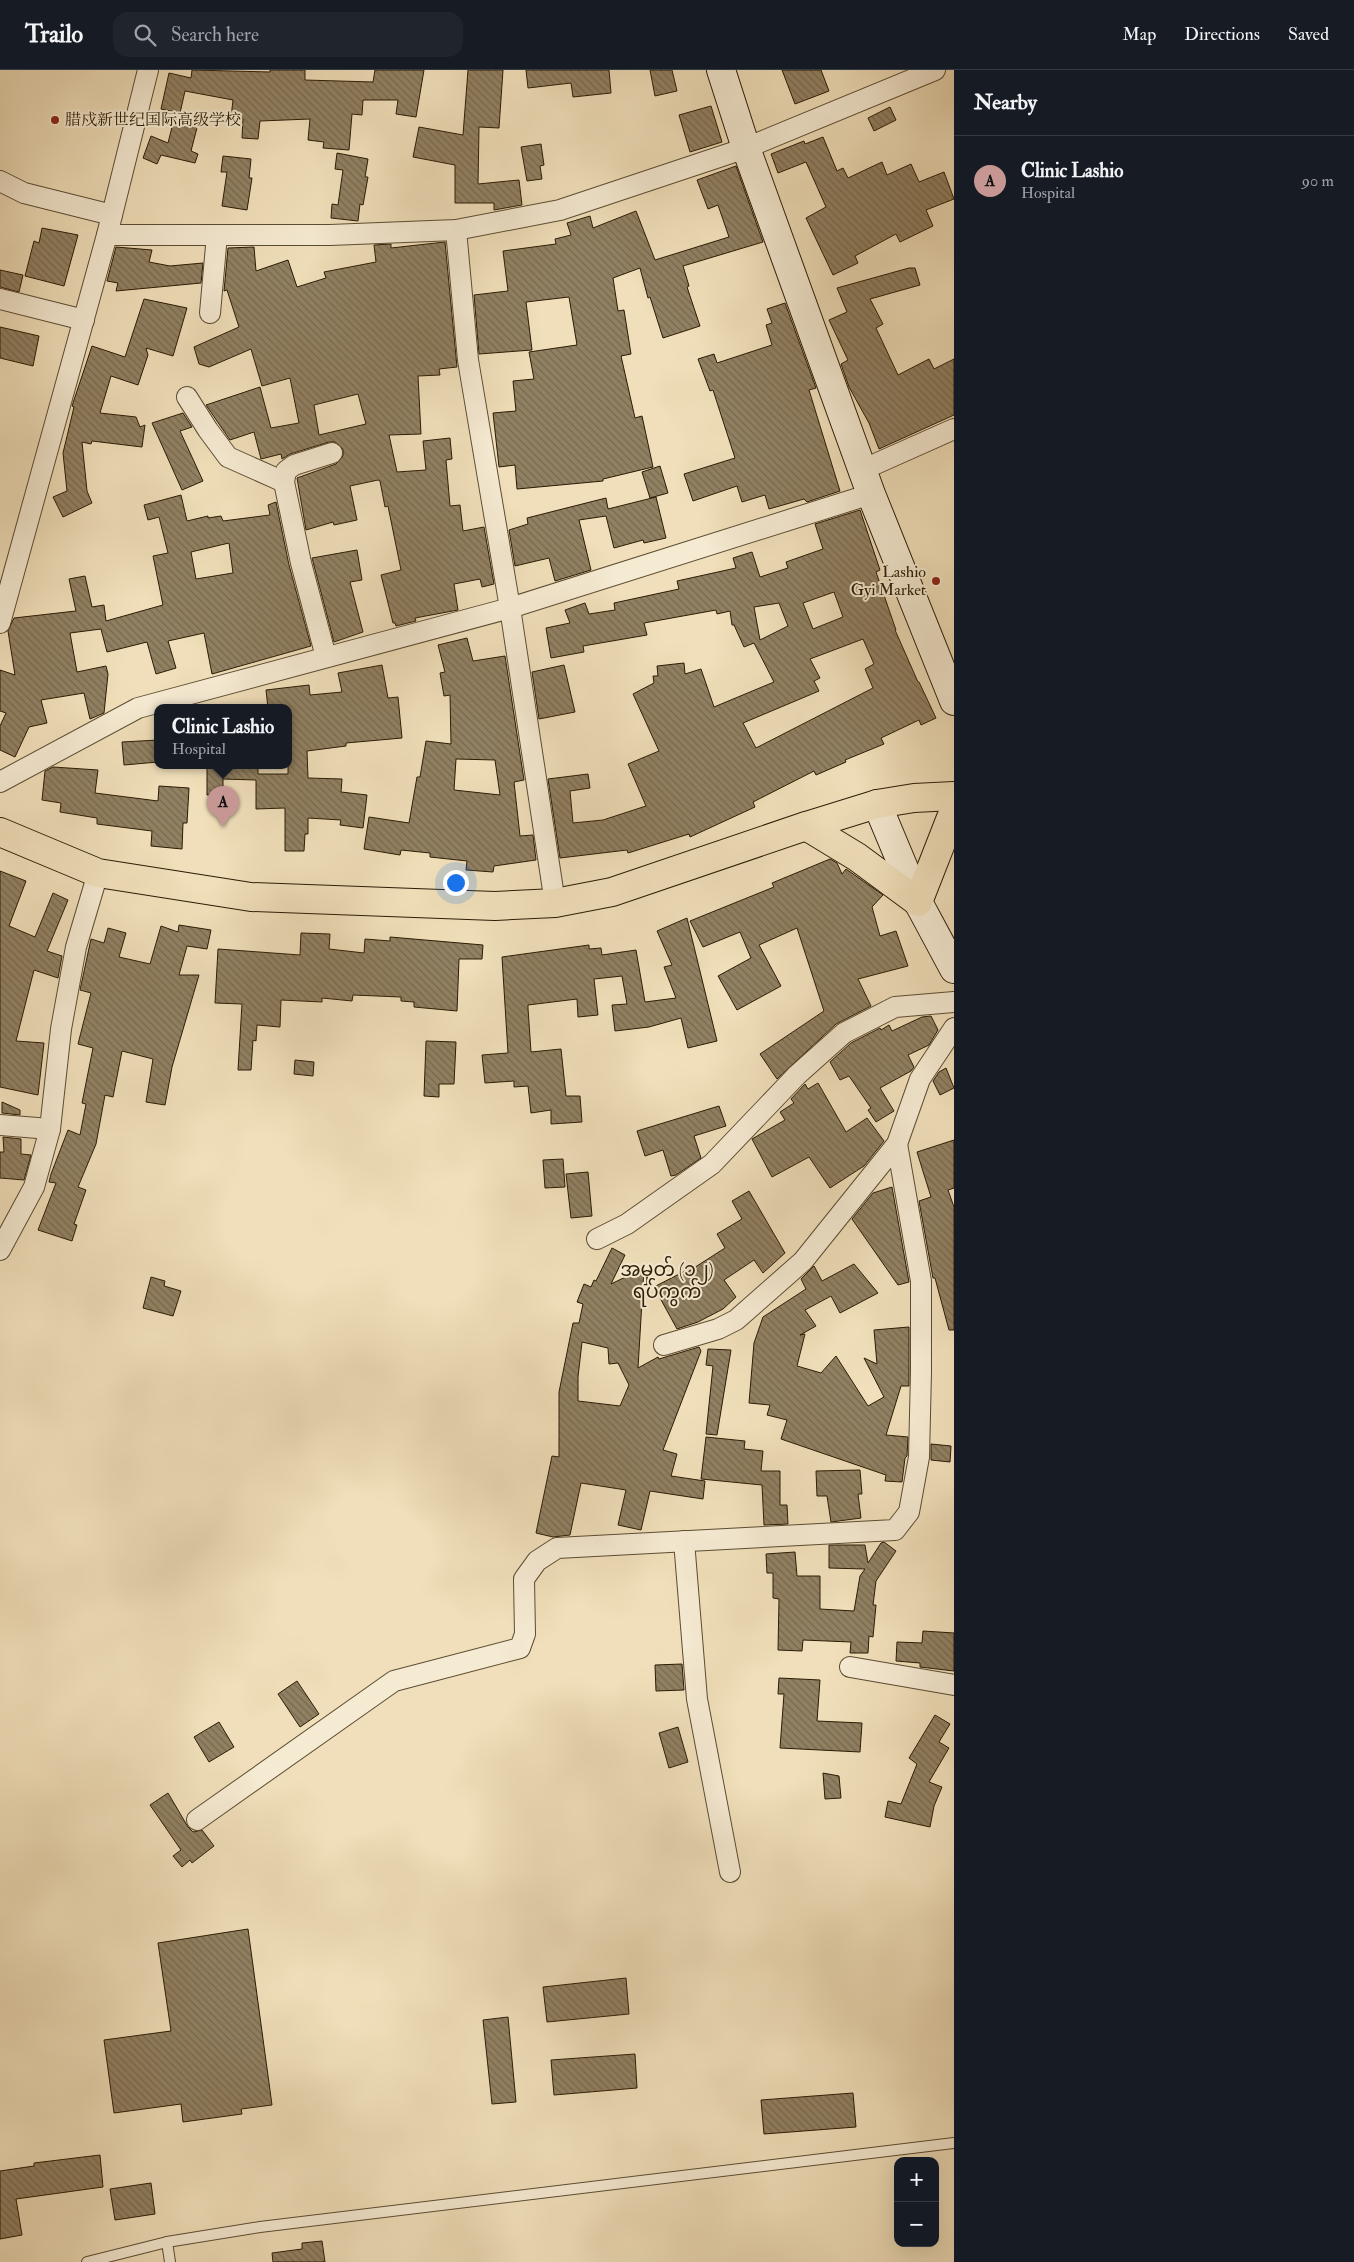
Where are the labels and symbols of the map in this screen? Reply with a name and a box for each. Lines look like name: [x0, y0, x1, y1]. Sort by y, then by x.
place label: 腊戍新世纪国际高级学校: [65, 110, 241, 130]
marker: 腊戍新世纪国际高级学校: [49, 114, 61, 126]
place label: Lashio Gyi Market: [851, 562, 926, 600]
marker: Lashio Gyi Market: [930, 575, 942, 587]
pin: A: [207, 786, 239, 827]
your location: [443, 870, 469, 896]
district label: အမှတ် (၁၂) ရပ်ကွက်: [620, 1255, 714, 1307]

